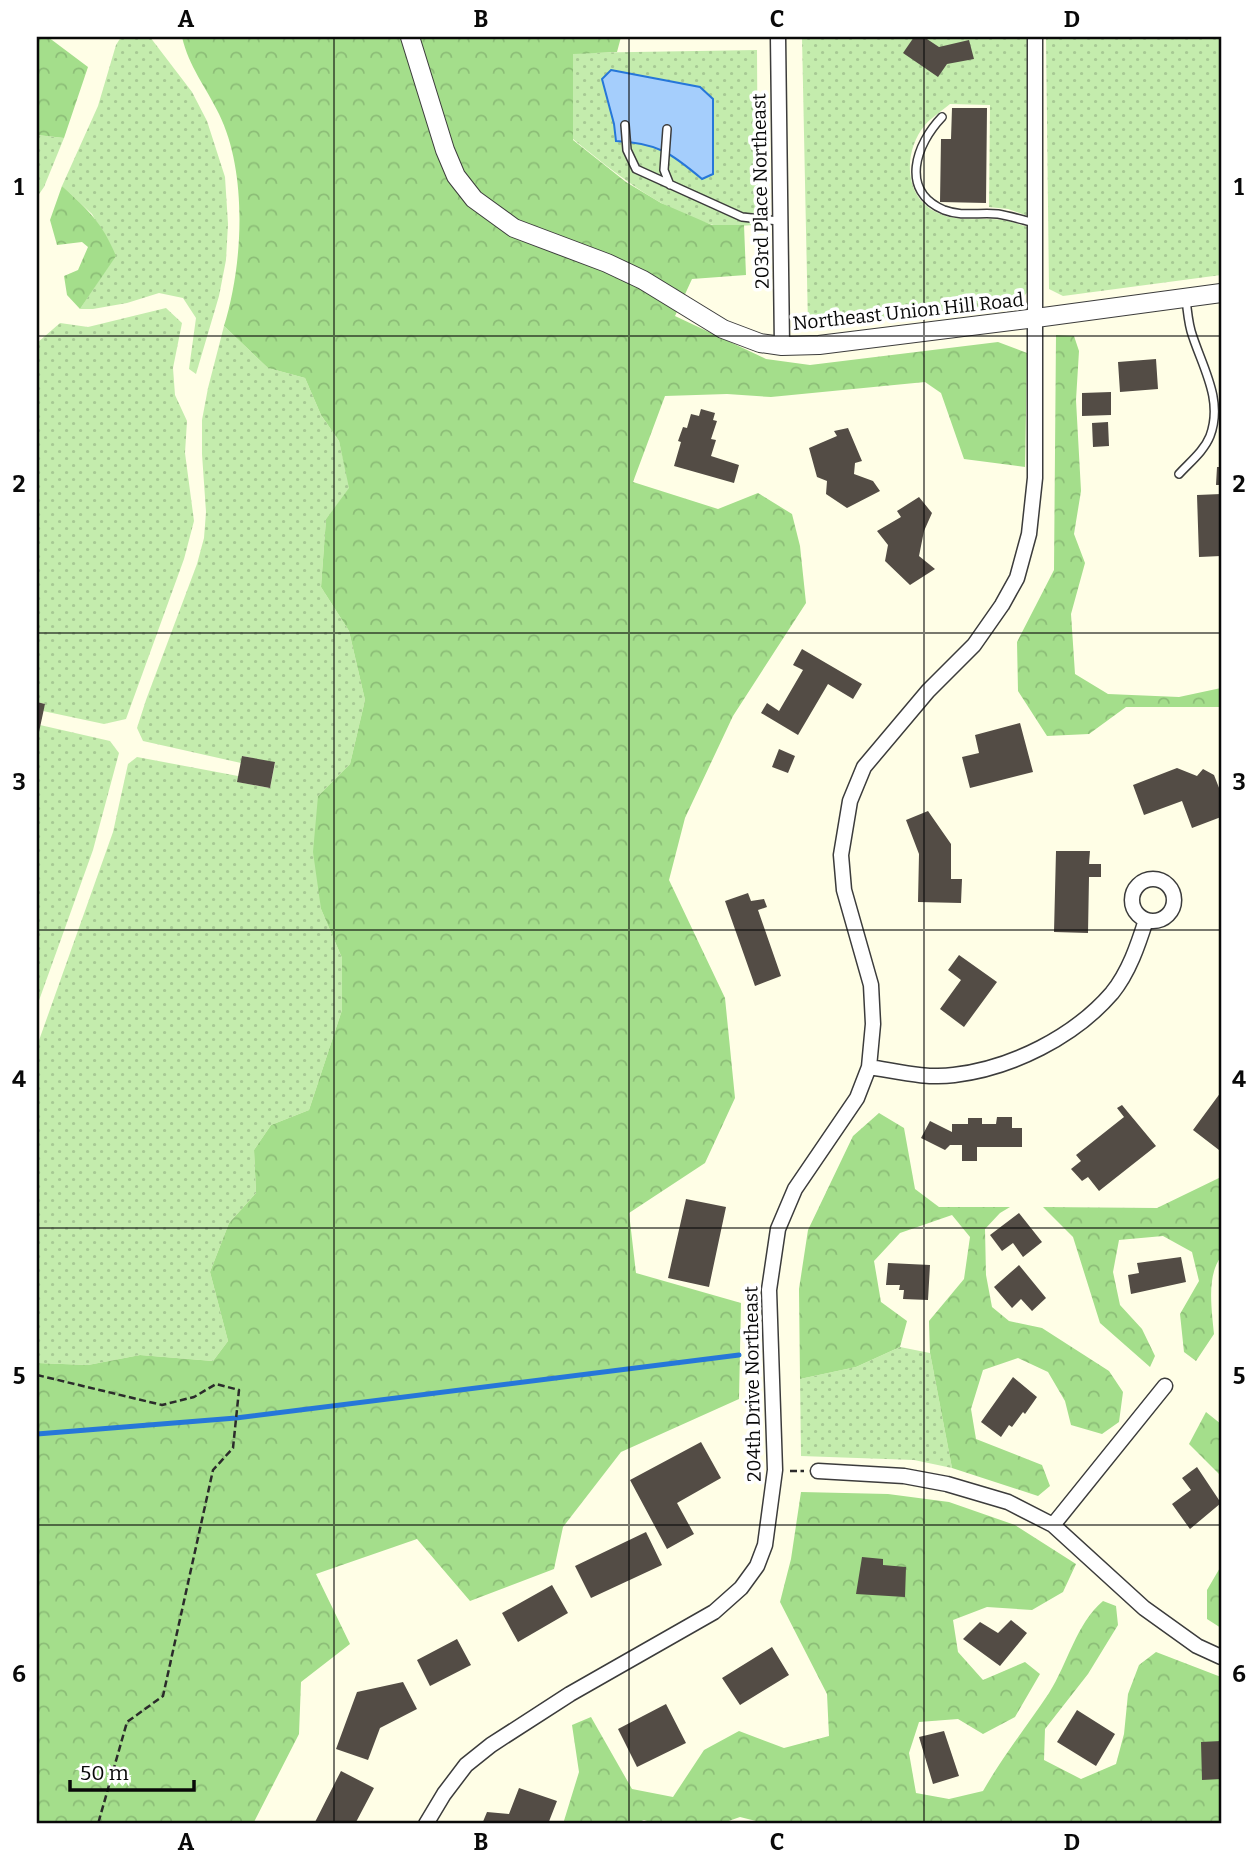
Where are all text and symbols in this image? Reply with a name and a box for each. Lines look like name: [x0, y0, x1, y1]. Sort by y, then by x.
text: A: [178, 5, 195, 33]
text: B: [474, 5, 488, 33]
text: C: [770, 5, 784, 33]
text: D: [1064, 5, 1080, 33]
street label: 203rd Place Northeast: [747, 93, 774, 289]
text: 1: [14, 173, 24, 201]
text: 1: [1234, 173, 1244, 201]
street label: Northeast Union Hill Road: [791, 288, 1025, 335]
text: 2: [13, 470, 26, 498]
text: 2: [1233, 470, 1246, 498]
text: 3: [12, 768, 26, 796]
text: 3: [1232, 768, 1246, 796]
text: 4: [12, 1065, 26, 1093]
text: 4: [1232, 1065, 1246, 1093]
street label: 204th Drive Northeast: [739, 1286, 766, 1482]
text: 5: [13, 1362, 25, 1390]
text: 5: [1233, 1362, 1245, 1390]
text: 6: [12, 1660, 26, 1688]
text: 6: [1232, 1660, 1246, 1688]
scale bar: [70, 1749, 194, 1793]
text: 50 m: [80, 1760, 129, 1786]
text: A: [178, 1828, 195, 1856]
text: B: [474, 1828, 488, 1856]
text: C: [770, 1828, 784, 1856]
text: D: [1064, 1828, 1080, 1856]

